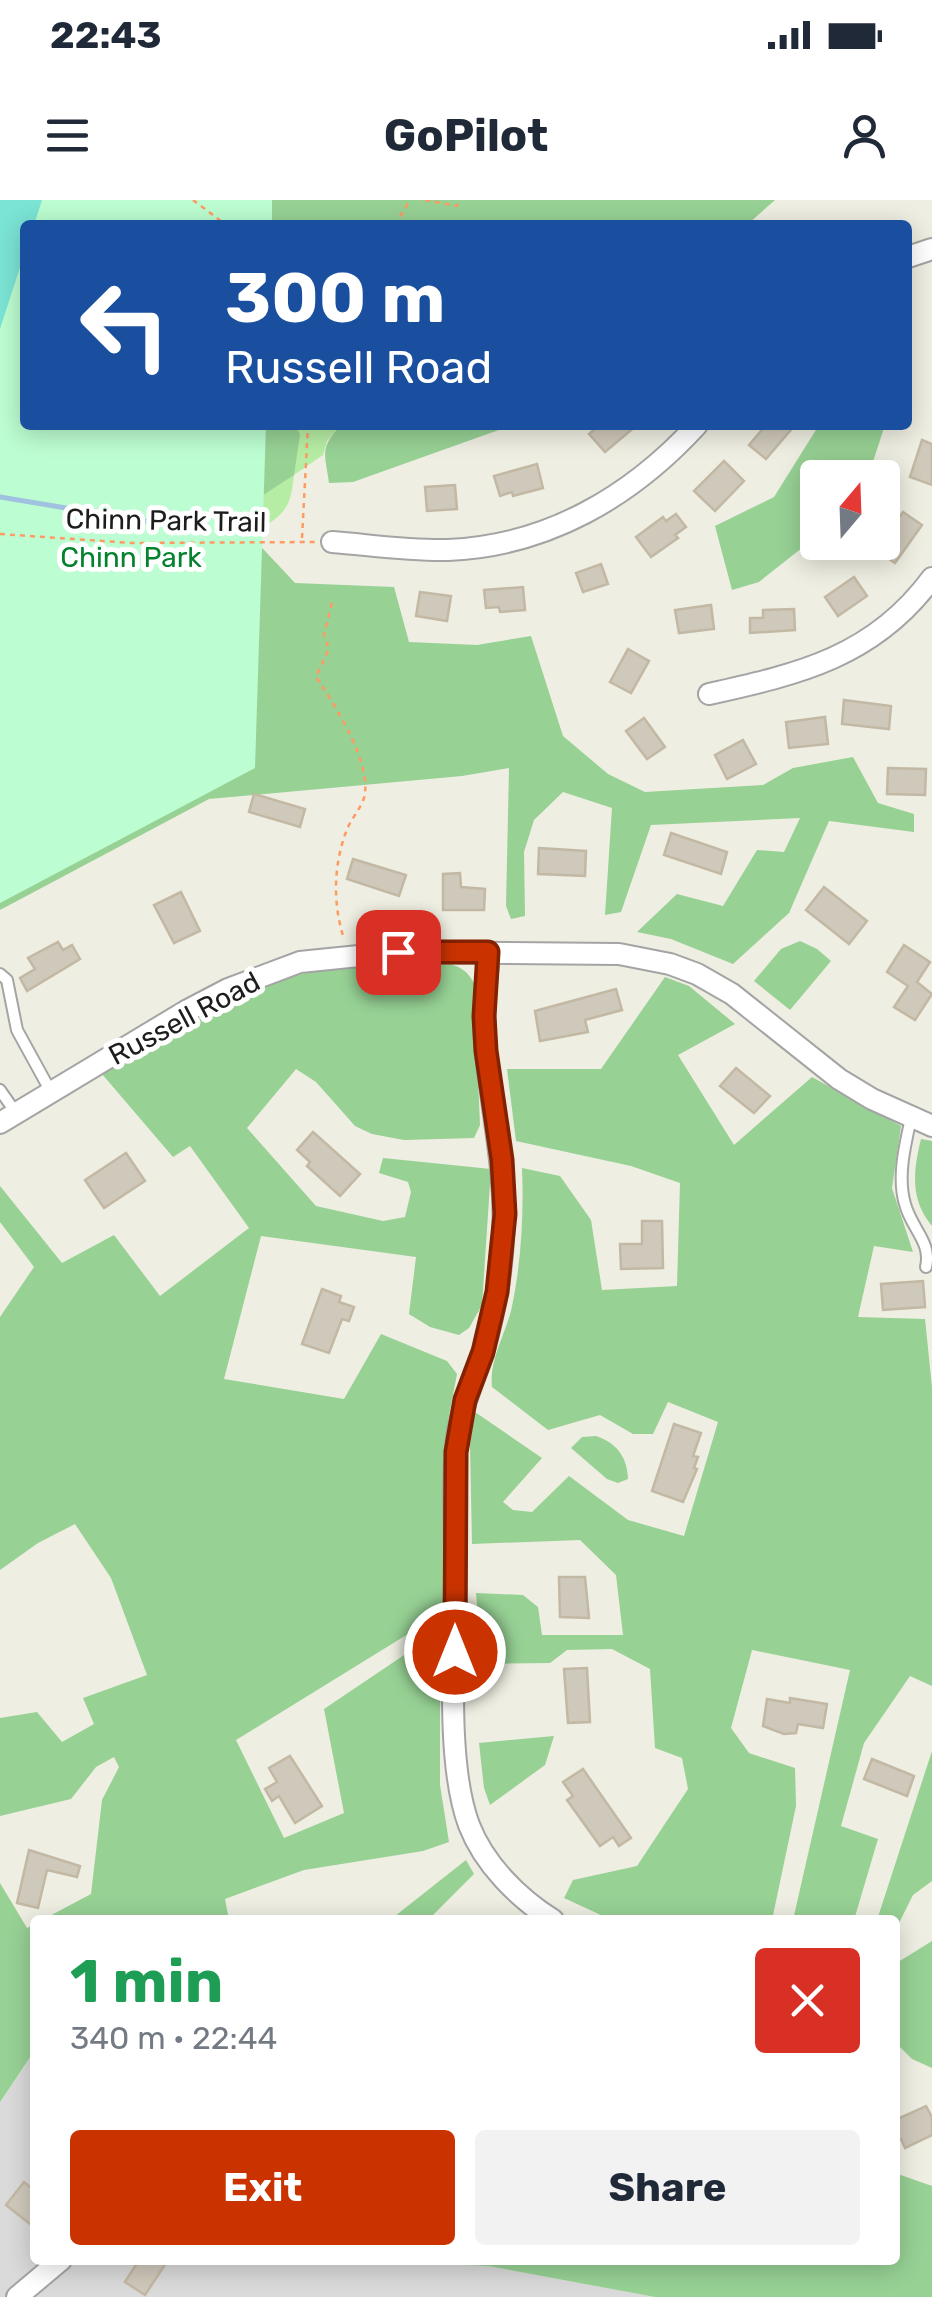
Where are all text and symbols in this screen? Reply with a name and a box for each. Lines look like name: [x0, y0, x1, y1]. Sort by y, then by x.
text: 22:43: [50, 12, 162, 58]
icon: menu: [40, 108, 95, 163]
icon: person: [837, 108, 892, 163]
text: GoPilot: [384, 109, 548, 162]
text: 300 m: [225, 257, 445, 340]
icon: left: [60, 260, 190, 390]
text: Russell Road: [225, 341, 492, 394]
north arrow: [800, 460, 900, 560]
map controls: [800, 460, 900, 560]
street label: Chinn Park Trail: [65, 502, 267, 539]
park label: Chinn Park: [60, 541, 202, 574]
pin: [356, 910, 441, 995]
icon: arrive: [371, 925, 426, 980]
street label: Russell Road: [103, 965, 265, 1072]
position arrow: [403, 1600, 507, 1704]
text: 1 min: [70, 1946, 223, 2017]
button: close: [755, 1948, 860, 2053]
text: 340 m · 22:44: [70, 2019, 277, 2057]
button: Exit: [70, 2130, 455, 2245]
button: Share: [475, 2130, 860, 2245]

